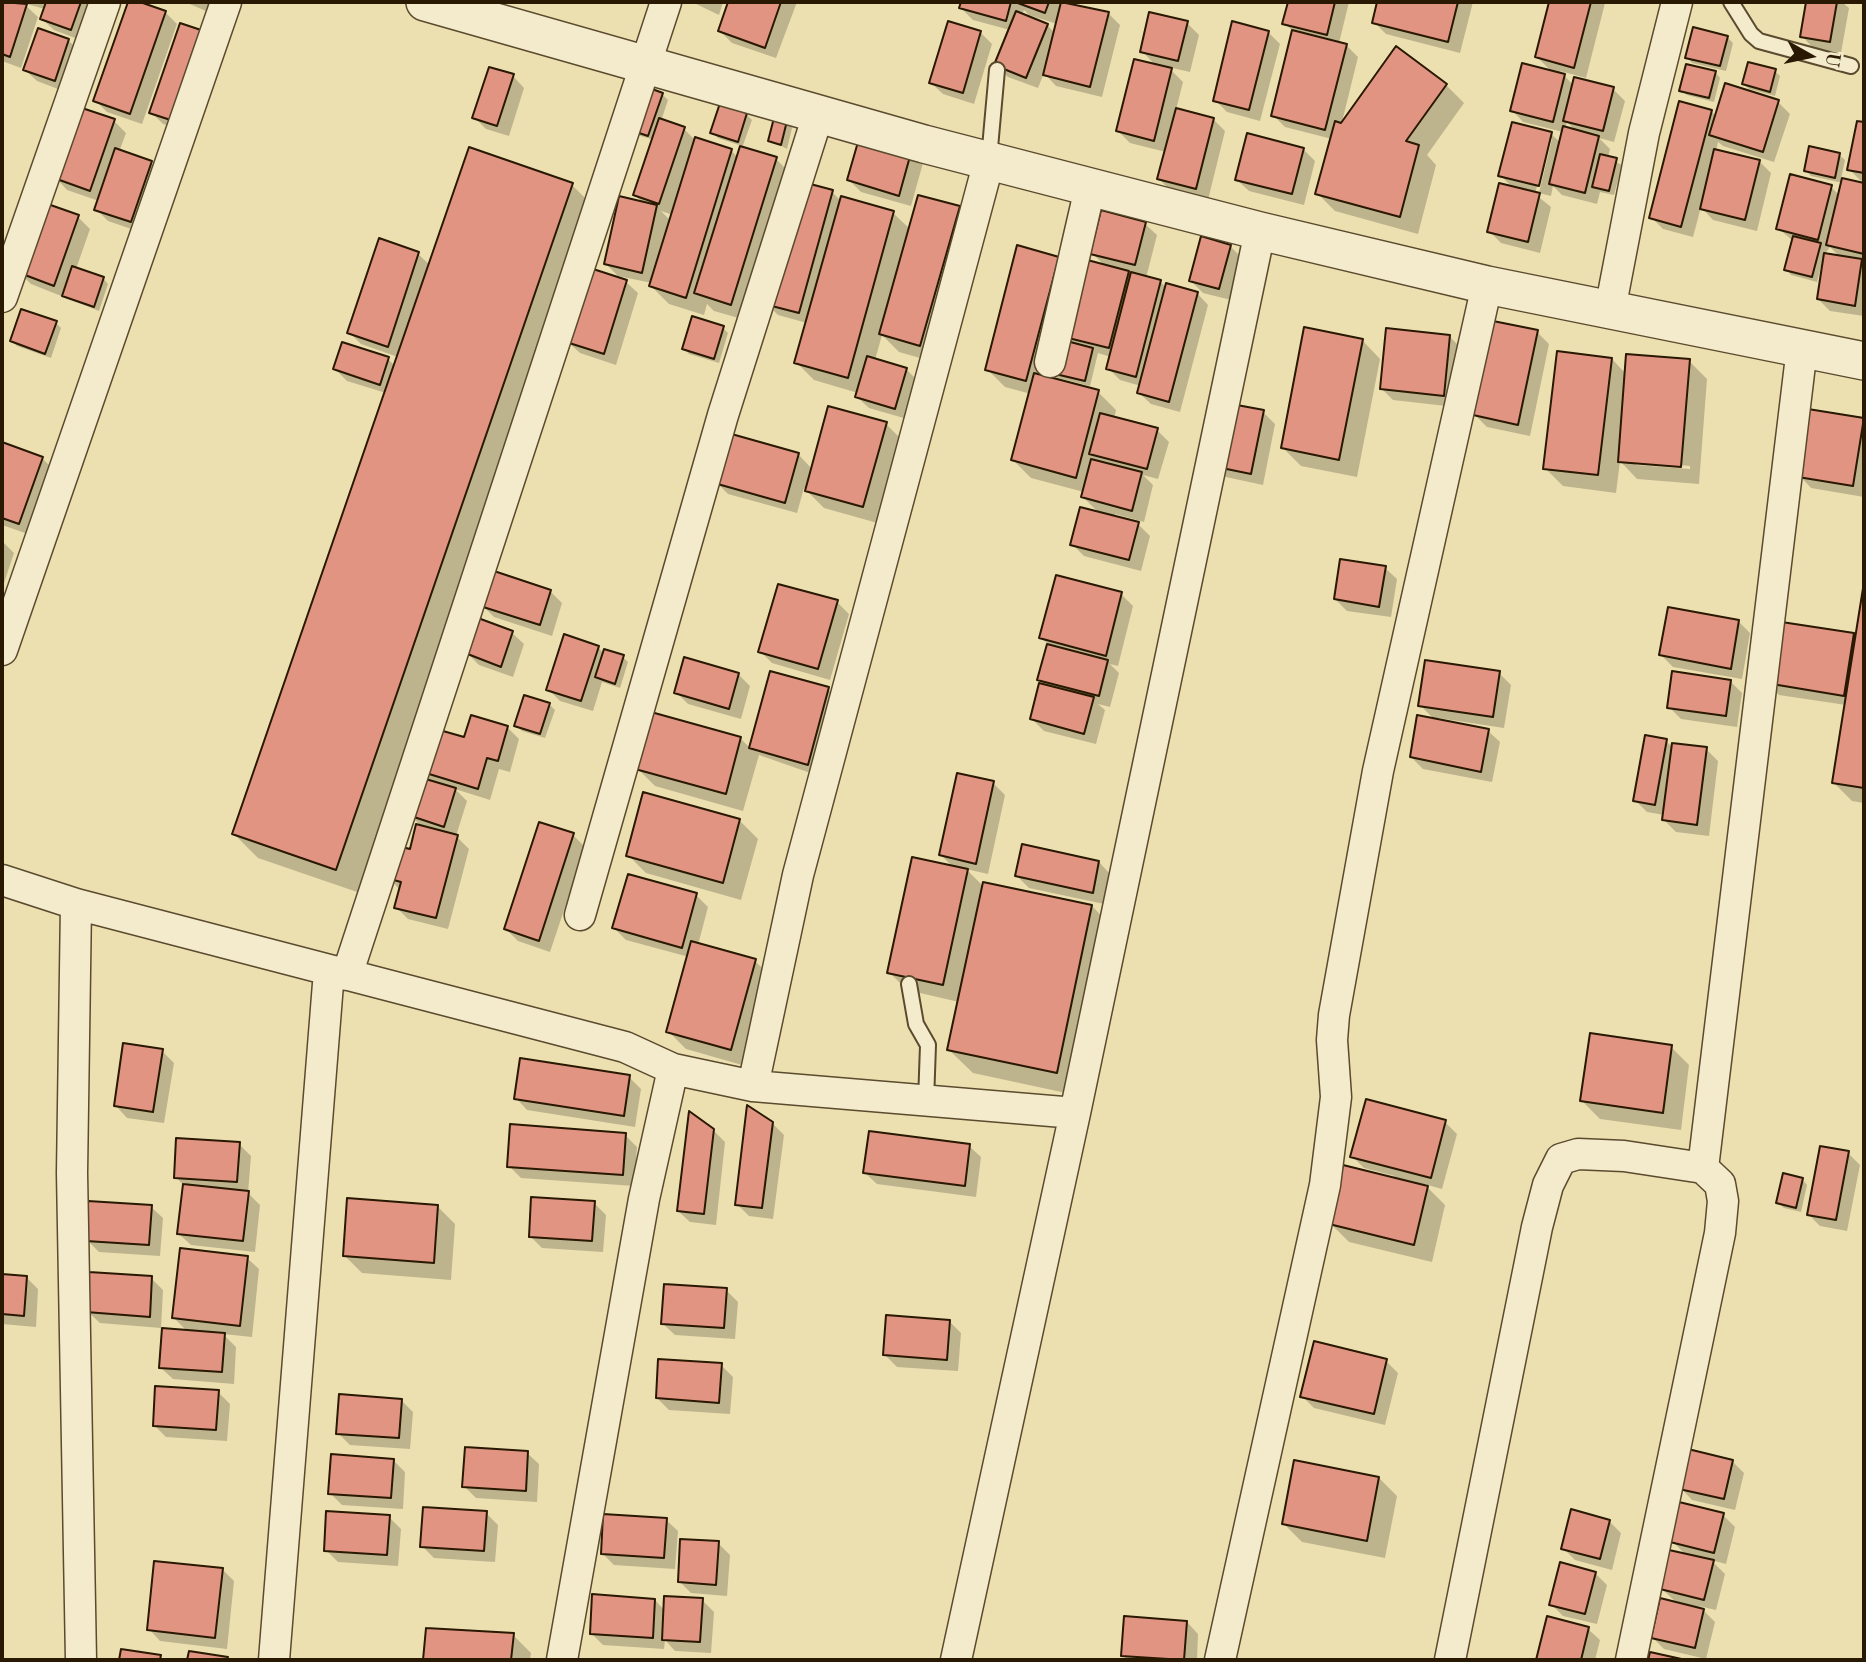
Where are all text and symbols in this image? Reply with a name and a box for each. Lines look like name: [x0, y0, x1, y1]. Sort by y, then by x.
north arrow: [1775, 21, 1845, 91]
text: U: [1821, 50, 1842, 68]

